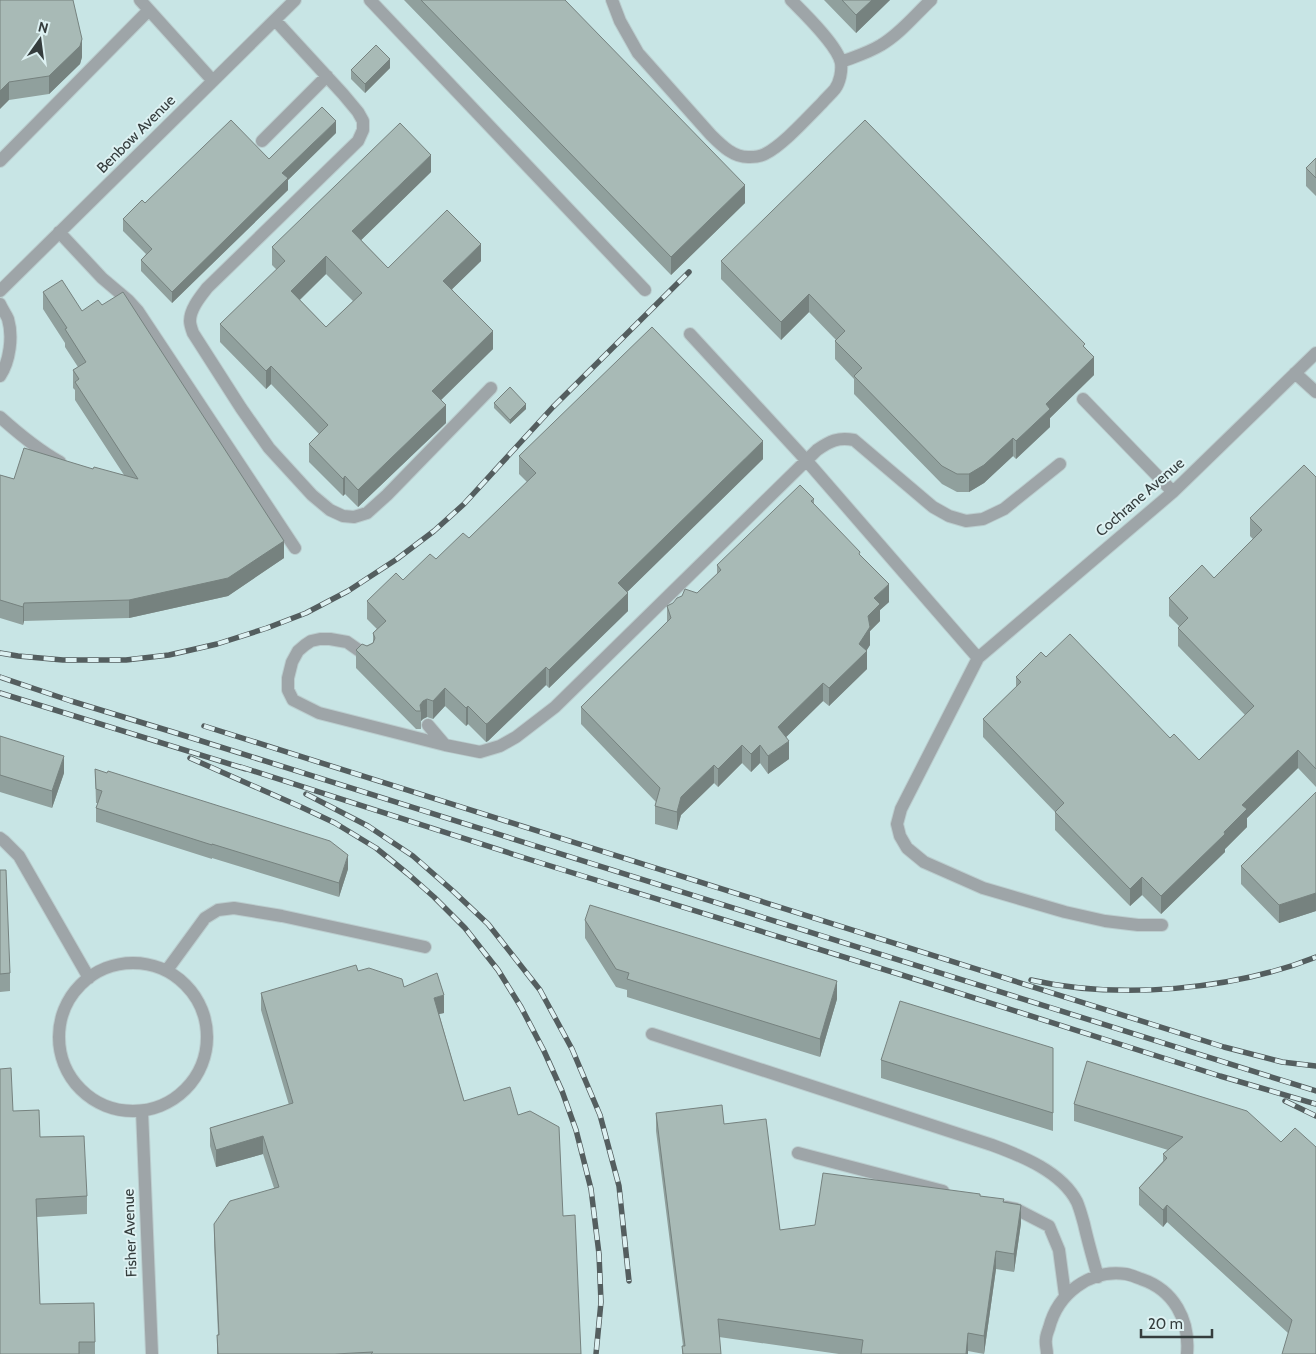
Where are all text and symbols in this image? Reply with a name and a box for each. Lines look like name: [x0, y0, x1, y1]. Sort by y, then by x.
north arrow: [15, 15, 65, 65]
text: N: [36, 17, 50, 37]
street label: Benbow Avenue: [93, 91, 179, 177]
street label: Cochrane Avenue: [1092, 454, 1188, 540]
street label: Fisher Avenue: [119, 1188, 141, 1278]
scale bar: [1141, 1306, 1212, 1338]
text: 20 m: [1148, 1315, 1183, 1333]

